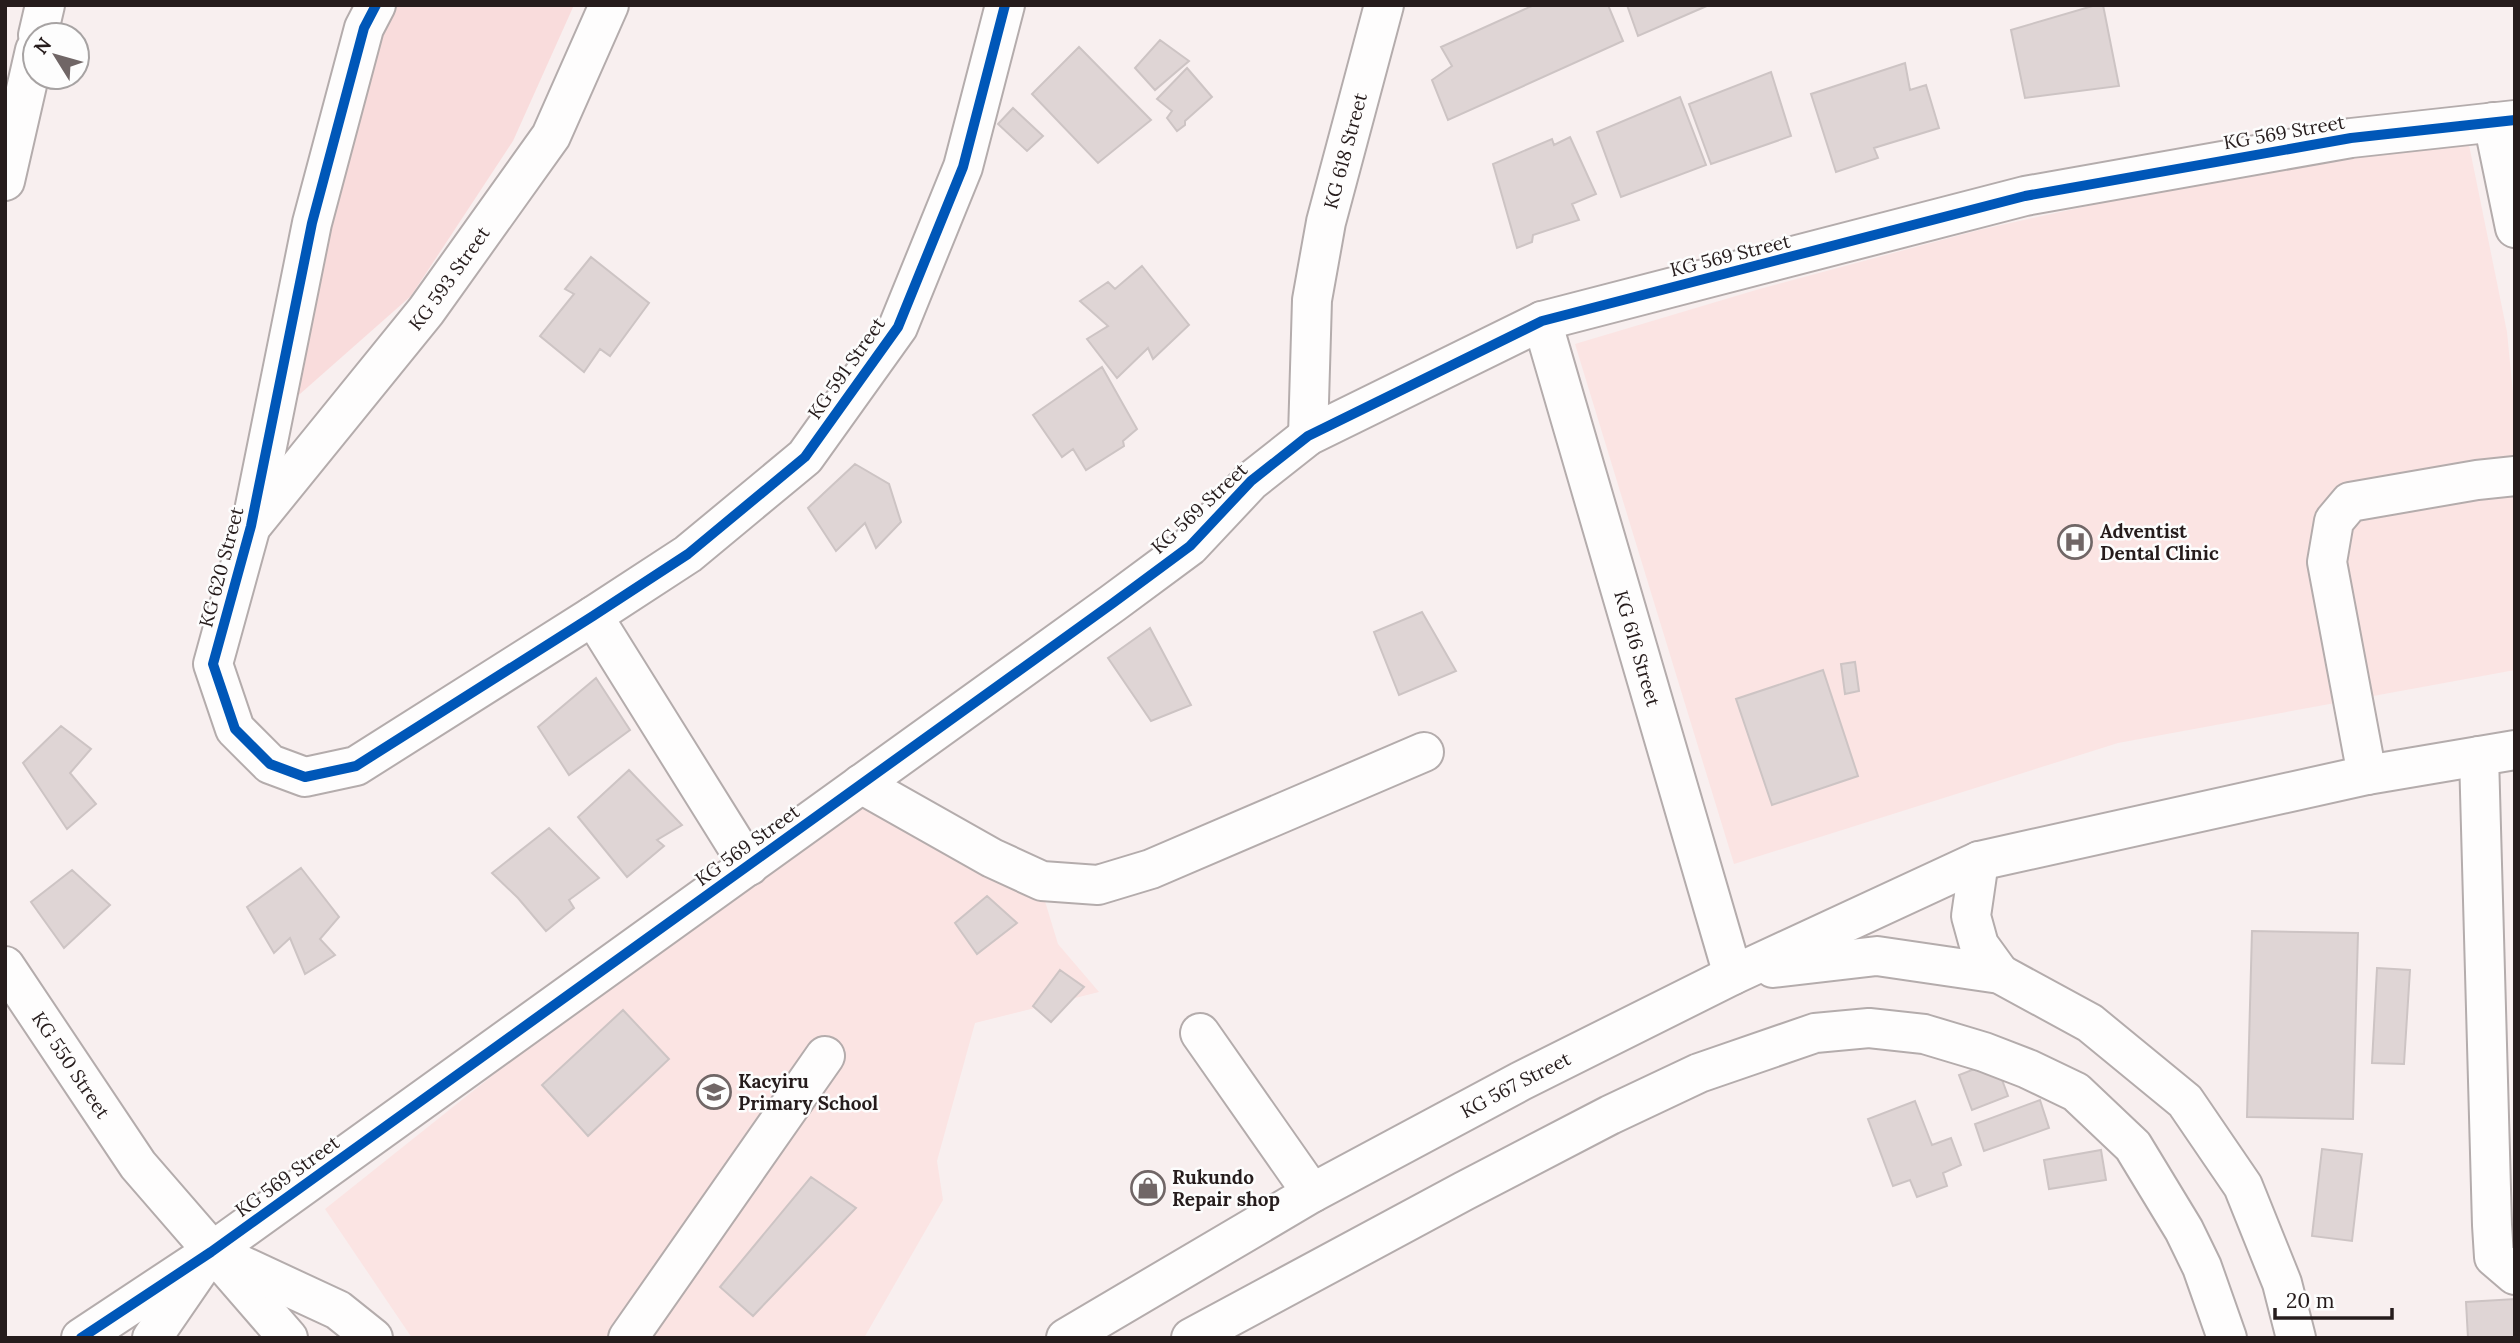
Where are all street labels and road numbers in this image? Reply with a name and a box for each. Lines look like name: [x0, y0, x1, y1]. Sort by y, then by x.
street label: KG 618 Street: [1318, 89, 1372, 212]
street label: KG 569 Street: [2221, 109, 2347, 154]
street label: KG 593 Street: [403, 221, 495, 335]
street label: KG 569 Street: [1667, 228, 1793, 282]
street label: KG 591 Street: [802, 312, 890, 424]
street label: KG 569 Street: [1146, 457, 1253, 559]
street label: KG 620 Street: [193, 504, 249, 630]
street label: KG 616 Street: [1609, 588, 1666, 710]
street label: KG 569 Street: [690, 799, 804, 891]
street label: KG 550 Street: [27, 1007, 116, 1123]
street label: KG 567 Street: [1456, 1046, 1575, 1123]
street label: KG 569 Street: [230, 1130, 344, 1222]

